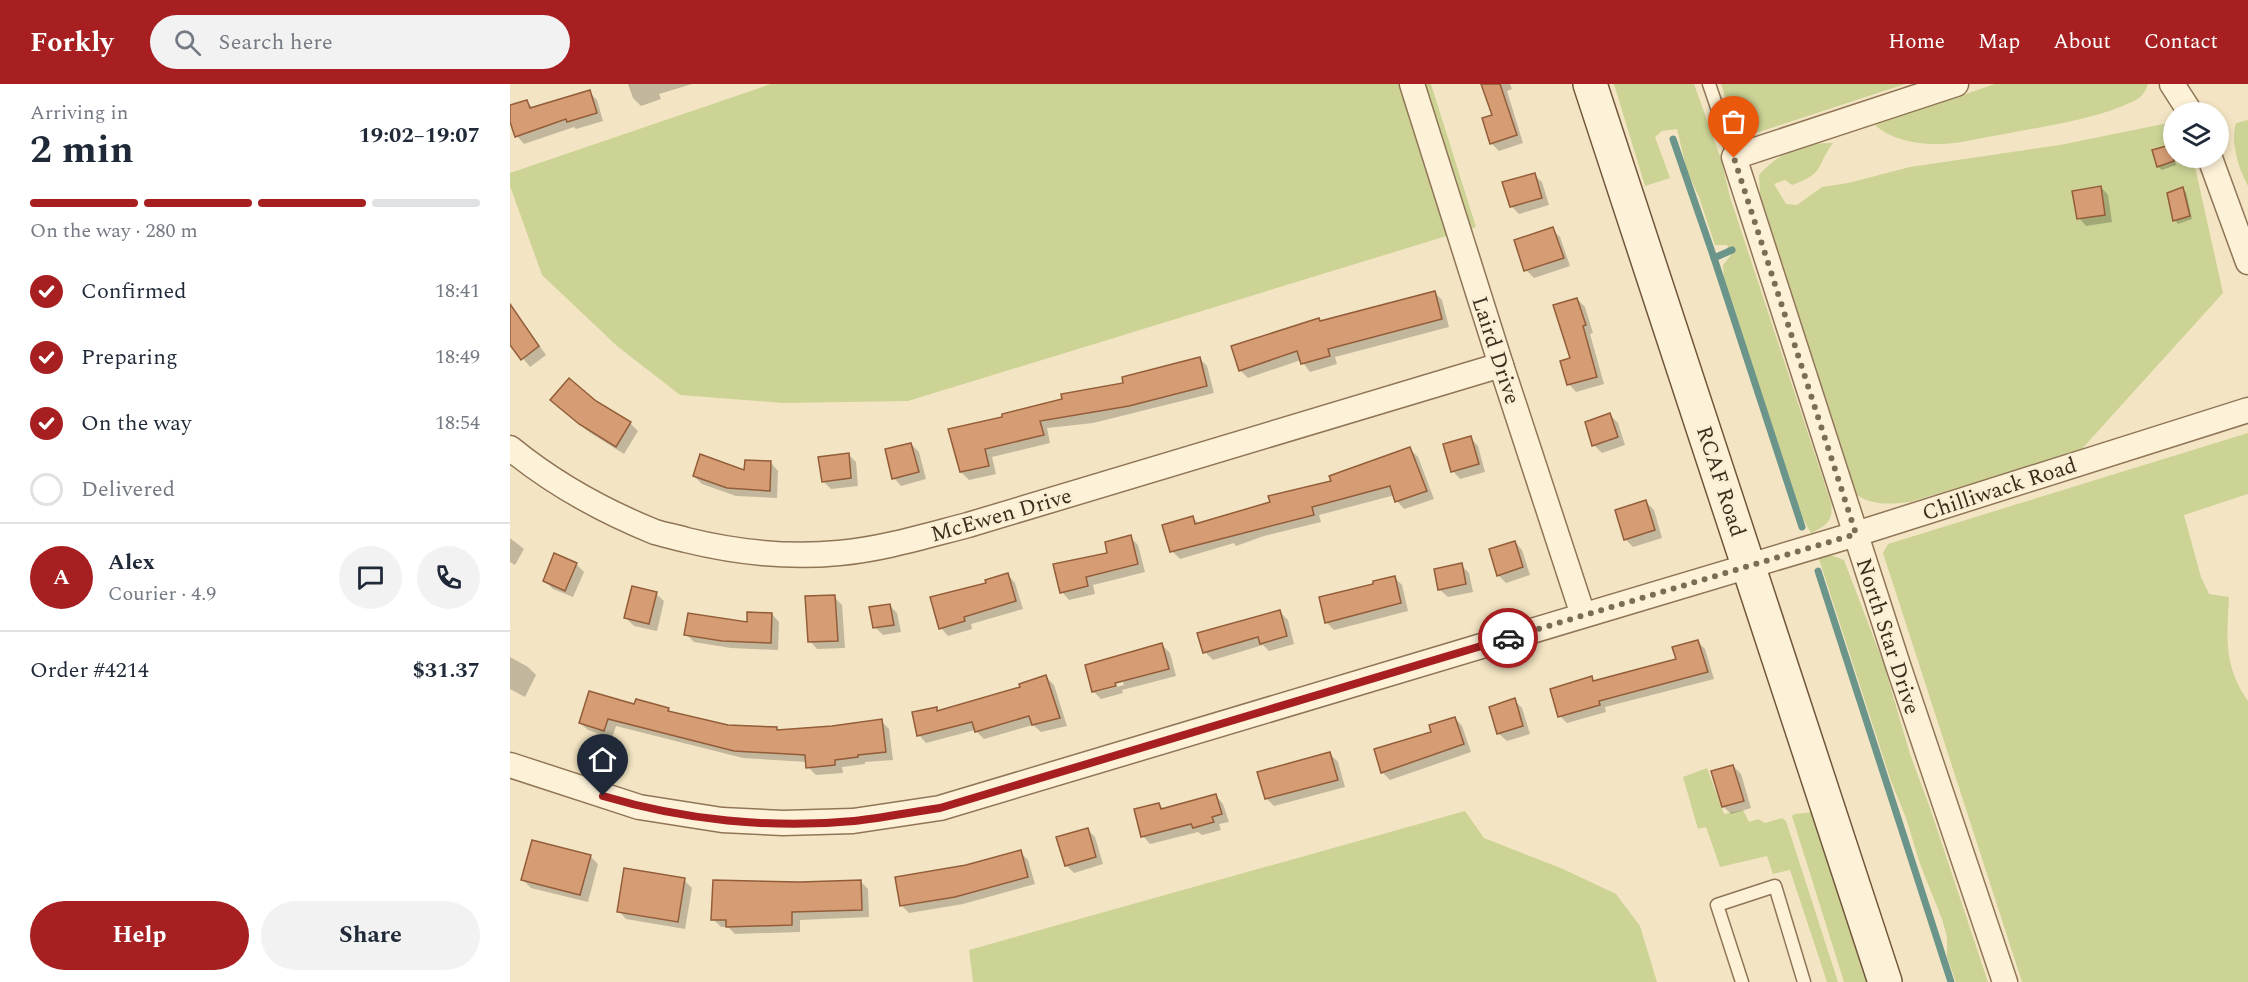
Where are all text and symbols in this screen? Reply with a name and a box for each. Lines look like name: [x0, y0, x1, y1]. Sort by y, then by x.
search box: [150, 15, 570, 69]
text: Forkly: [30, 21, 114, 64]
icon: search: [171, 26, 204, 59]
text: Search here: [219, 26, 333, 59]
text: Home: [1888, 26, 1945, 58]
text: Map: [1978, 26, 2020, 58]
text: About: [2053, 26, 2111, 58]
text: Contact: [2144, 26, 2218, 58]
pin: [1708, 96, 1759, 158]
text: Arriving in: [30, 98, 128, 128]
map controls: [2163, 102, 2229, 168]
button: layers: [2163, 102, 2229, 168]
icon: bag: [1717, 105, 1750, 138]
text: 19:02–19:07: [358, 119, 480, 152]
text: 2 min: [30, 121, 134, 180]
text: On the way · 280 m: [30, 216, 198, 246]
icon: check: [30, 275, 63, 308]
text: Confirmed: [81, 275, 187, 308]
text: 18:41: [435, 276, 480, 306]
street label: Laird Drive: [1463, 292, 1529, 409]
icon: check: [30, 341, 63, 374]
text: Preparing: [81, 341, 178, 374]
text: 18:49: [435, 342, 480, 372]
icon: check: [30, 407, 63, 440]
text: On the way: [81, 407, 192, 440]
text: 18:54: [435, 408, 480, 438]
street label: RCAF Road: [1687, 422, 1754, 541]
street label: Chilliwack Road: [1918, 449, 2081, 530]
text: Delivered: [81, 473, 175, 506]
street label: McEwen Drive: [927, 480, 1076, 551]
text: Alex: [108, 546, 155, 579]
button: chat: [339, 546, 402, 609]
button: phone: [417, 546, 480, 609]
street label: North Star Drive: [1847, 554, 1928, 719]
text: A: [53, 561, 70, 594]
text: Courier · 4.9: [108, 579, 216, 609]
courier: [1478, 608, 1538, 668]
icon: car: [1492, 622, 1525, 655]
text: Order #4214: [30, 654, 149, 687]
text: $31.37: [412, 654, 480, 687]
pin: [577, 734, 628, 796]
icon: home: [586, 743, 619, 776]
button: Help: [30, 901, 249, 970]
button: Share: [261, 901, 480, 970]

